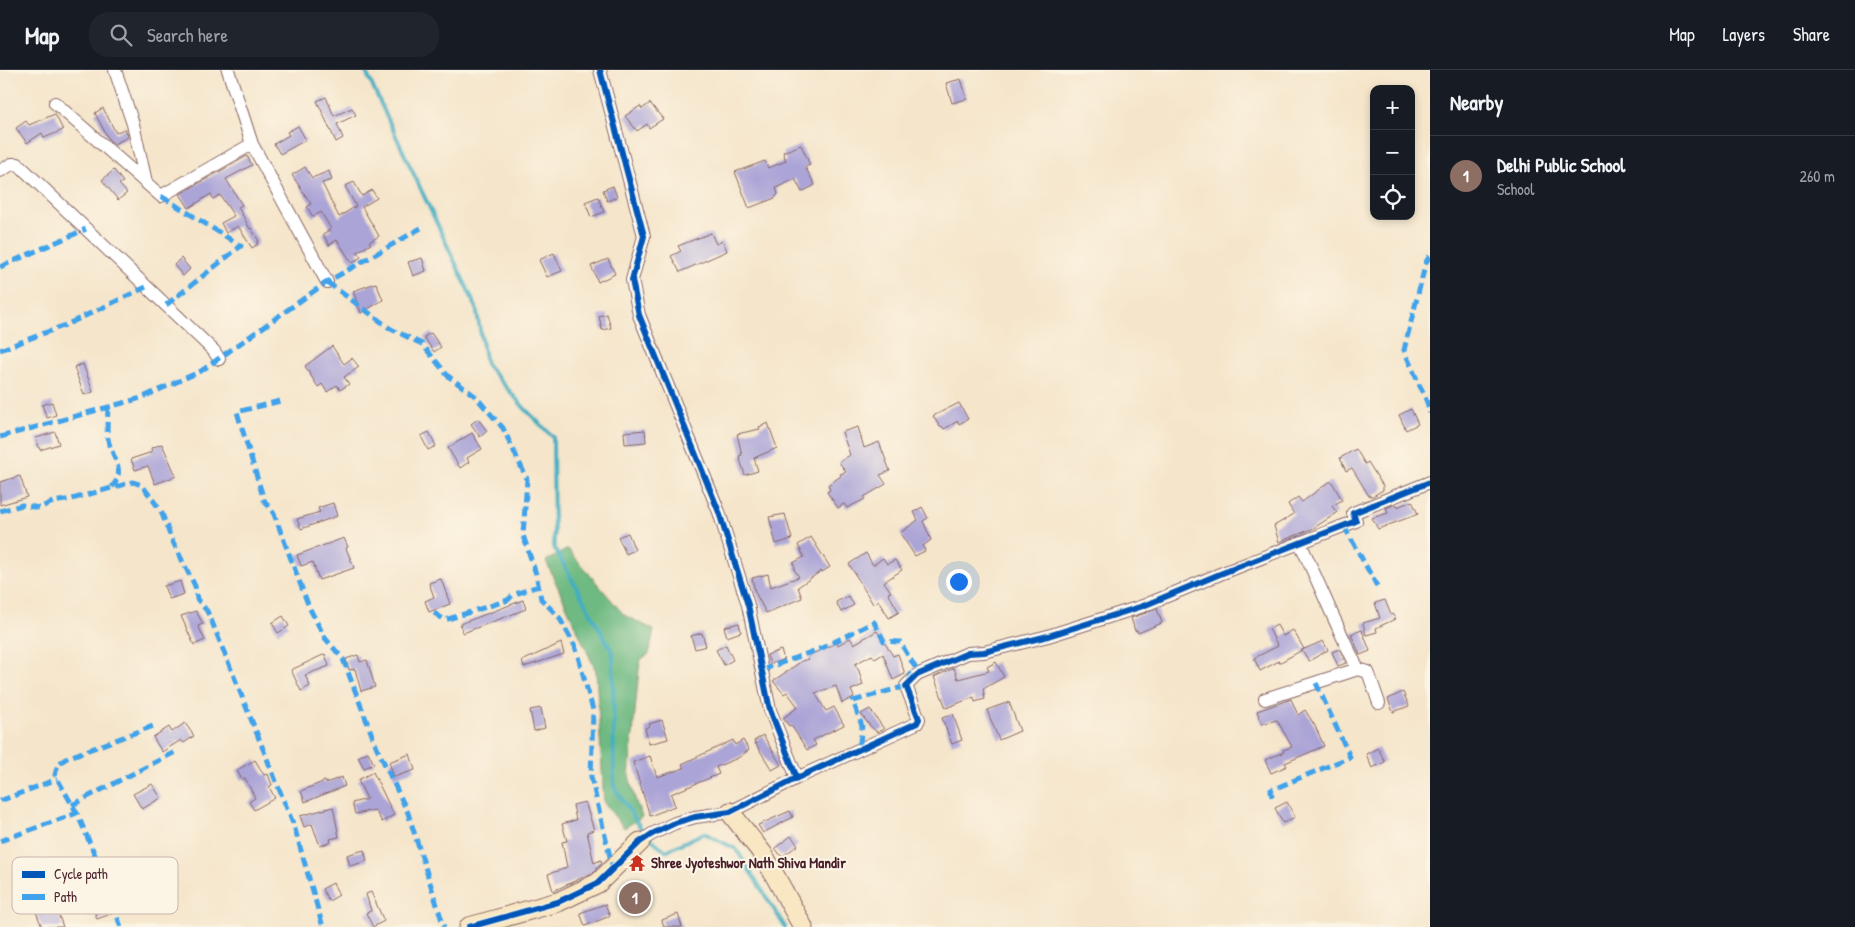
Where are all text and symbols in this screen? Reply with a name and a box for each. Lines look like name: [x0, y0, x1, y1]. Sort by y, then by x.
search box: [89, 12, 439, 57]
text: Map: [25, 19, 59, 51]
icon: search: [107, 21, 135, 49]
text: Search here: [147, 22, 228, 48]
text: Map: [1669, 22, 1695, 47]
text: Layers: [1723, 22, 1765, 47]
text: Share: [1793, 22, 1830, 47]
map controls: [1370, 85, 1415, 220]
button: +: [1370, 85, 1415, 130]
text: Nearby: [1450, 88, 1503, 117]
button: −: [1370, 130, 1415, 175]
text: Delhi Public School: [1497, 152, 1625, 178]
text: 1: [1463, 165, 1469, 187]
text: 260 m: [1799, 165, 1835, 187]
button: locate: [1370, 175, 1415, 220]
text: School: [1497, 178, 1534, 200]
your location: [946, 569, 972, 595]
place label: Shree Jyoteshwor Nath Shiva Mandir: [651, 852, 846, 874]
temple icon: Shree Jyoteshwor Nath Shiva Mandir: [627, 853, 647, 873]
legend: [12, 857, 178, 914]
text: Cycle path: [54, 864, 108, 884]
pin: 1: [619, 879, 651, 917]
text: Path: [54, 887, 77, 906]

